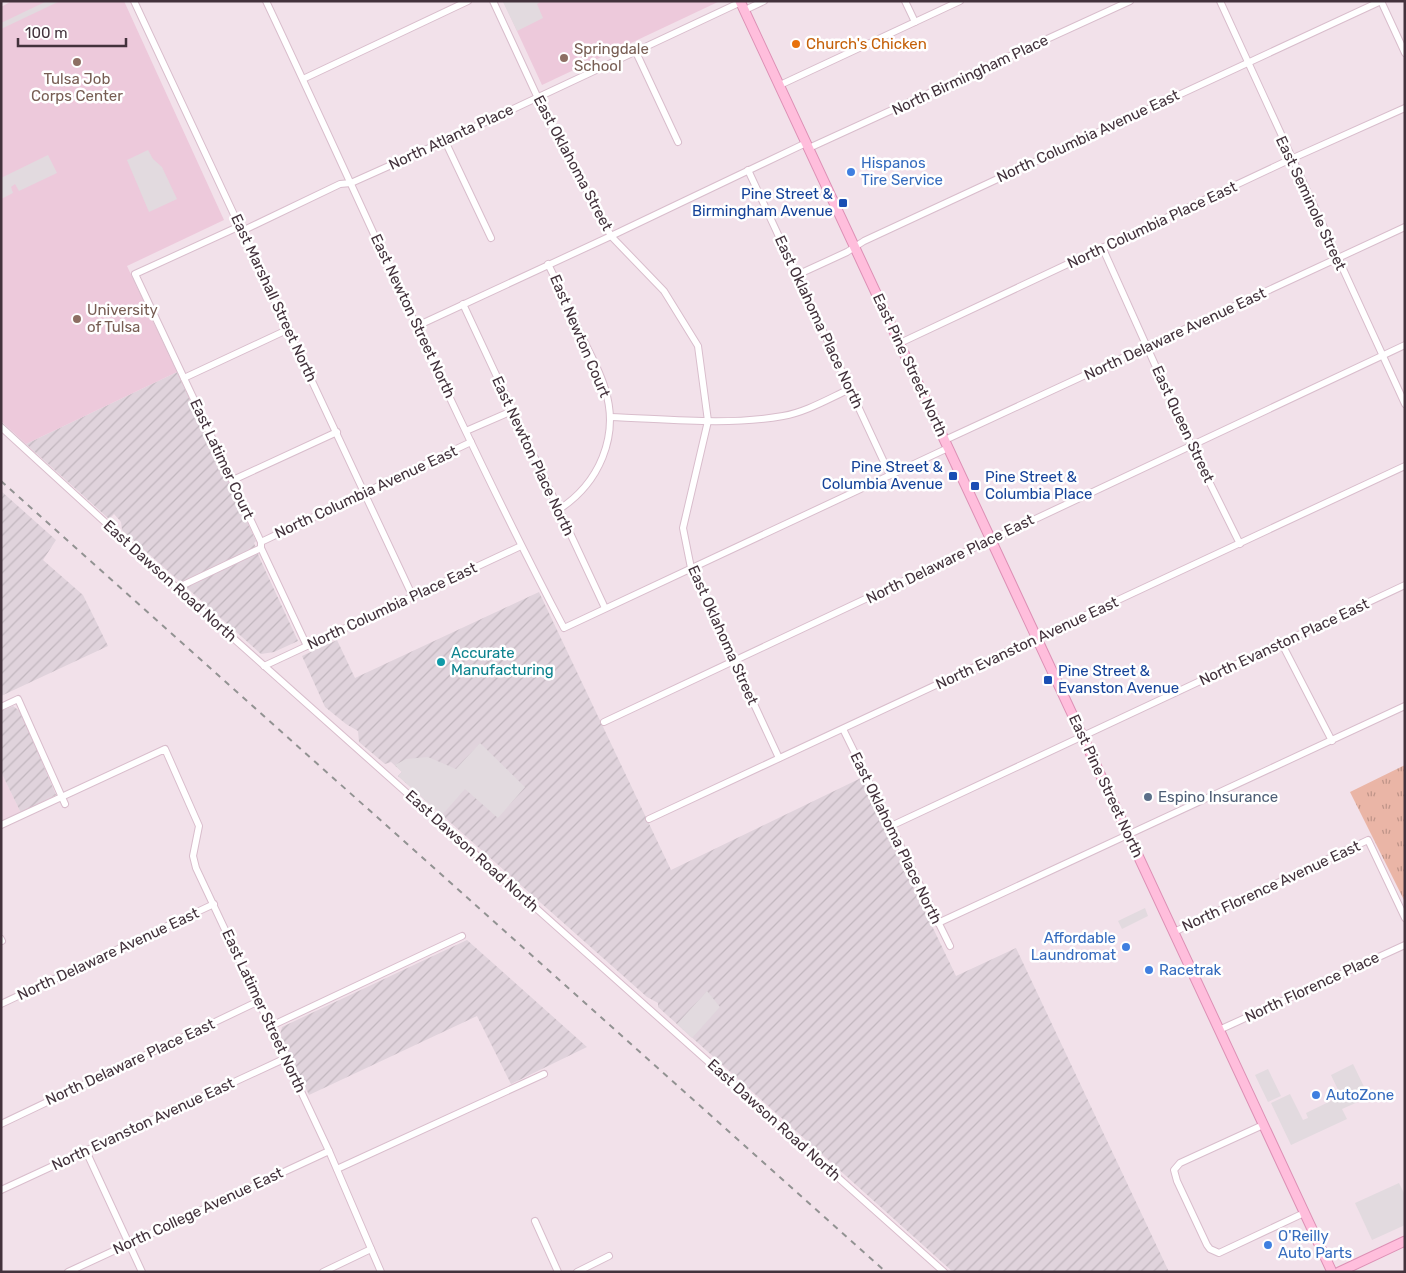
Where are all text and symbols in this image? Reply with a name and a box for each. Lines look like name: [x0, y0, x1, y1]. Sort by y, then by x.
scale bar: [18, 15, 125, 47]
text: 100 m: [25, 24, 67, 42]
street label: North Birmingham Place: [889, 31, 1051, 119]
place label: Church's Chicken: [806, 35, 927, 53]
marker: Church's Chicken: [790, 38, 802, 50]
place label: Springdale School: [574, 40, 649, 75]
marker: Springdale School: [558, 52, 570, 64]
marker: Tulsa Job Corps Center: [71, 56, 83, 68]
place label: Tulsa Job Corps Center: [31, 70, 123, 105]
street label: North Columbia Avenue East: [994, 86, 1182, 186]
street label: East Oklahoma Street: [530, 92, 616, 234]
street label: North Atlanta Place: [386, 100, 516, 174]
street label: East Seminole Street: [1272, 133, 1350, 273]
place label: Hispanos Tire Service: [861, 154, 943, 189]
marker: Hispanos Tire Service: [845, 166, 857, 178]
street label: North Columbia Place East: [1064, 178, 1240, 272]
place label: Pine Street & Birmingham Avenue: [692, 185, 834, 220]
marker: Pine Street & Birmingham Avenue: [837, 197, 849, 209]
street label: East Marshall Street North: [227, 211, 321, 385]
street label: East Newton Street North: [367, 231, 459, 401]
street label: East Oklahoma Place North: [771, 233, 867, 411]
street label: East Newton Court: [546, 272, 614, 400]
street label: North Delaware Avenue East: [1081, 284, 1269, 384]
street label: East Pine Street North: [869, 291, 951, 439]
place label: University of Tulsa: [87, 301, 158, 336]
marker: University of Tulsa: [71, 313, 83, 325]
street label: East Queen Street: [1148, 363, 1218, 485]
street label: East Newton Place North: [488, 373, 578, 539]
street label: East Latimer Court: [186, 396, 258, 522]
street label: North Columbia Avenue East: [272, 442, 460, 542]
place label: Pine Street & Columbia Avenue: [822, 458, 944, 493]
place label: Pine Street & Columbia Place: [985, 468, 1092, 503]
marker: Pine Street & Columbia Avenue: [947, 470, 959, 482]
marker: Pine Street & Columbia Place: [969, 480, 981, 492]
street label: North Delaware Place East: [863, 510, 1037, 608]
street label: East Dawson Road North: [100, 516, 240, 646]
street label: North Columbia Place East: [304, 559, 480, 653]
street label: East Oklahoma Street: [684, 562, 762, 708]
street label: North Evanston Avenue East: [933, 593, 1121, 693]
street label: North Evanston Place East: [1196, 595, 1372, 689]
place label: Accurate Manufacturing: [451, 644, 554, 679]
marker: Accurate Manufacturing: [435, 656, 447, 668]
place label: Pine Street & Evanston Avenue: [1058, 662, 1179, 697]
marker: Pine Street & Evanston Avenue: [1042, 674, 1054, 686]
street label: East Pine Street North: [1065, 712, 1147, 860]
street label: East Oklahoma Place North: [846, 749, 946, 927]
street label: East Dawson Road North: [402, 786, 542, 916]
place label: Espino Insurance: [1158, 788, 1278, 806]
marker: Espino Insurance: [1142, 791, 1154, 803]
street label: North Florence Avenue East: [1179, 837, 1363, 935]
street label: North Delaware Avenue East: [14, 904, 202, 1004]
street label: East Latimer Street North: [218, 926, 310, 1096]
place label: Affordable Laundromat: [1031, 929, 1116, 964]
marker: Affordable Laundromat: [1120, 941, 1132, 953]
street label: North Florence Place: [1242, 948, 1382, 1026]
place label: Racetrak: [1159, 961, 1221, 979]
marker: Racetrak: [1143, 964, 1155, 976]
street label: North Delaware Place East: [43, 1015, 218, 1109]
street label: East Dawson Road North: [704, 1055, 844, 1185]
street label: North Evanston Avenue East: [49, 1074, 237, 1174]
place label: AutoZone: [1326, 1086, 1394, 1104]
marker: AutoZone: [1310, 1089, 1322, 1101]
street label: North College Avenue East: [110, 1164, 286, 1258]
place label: O'Reilly Auto Parts: [1278, 1227, 1352, 1262]
marker: O'Reilly Auto Parts: [1262, 1239, 1274, 1251]

